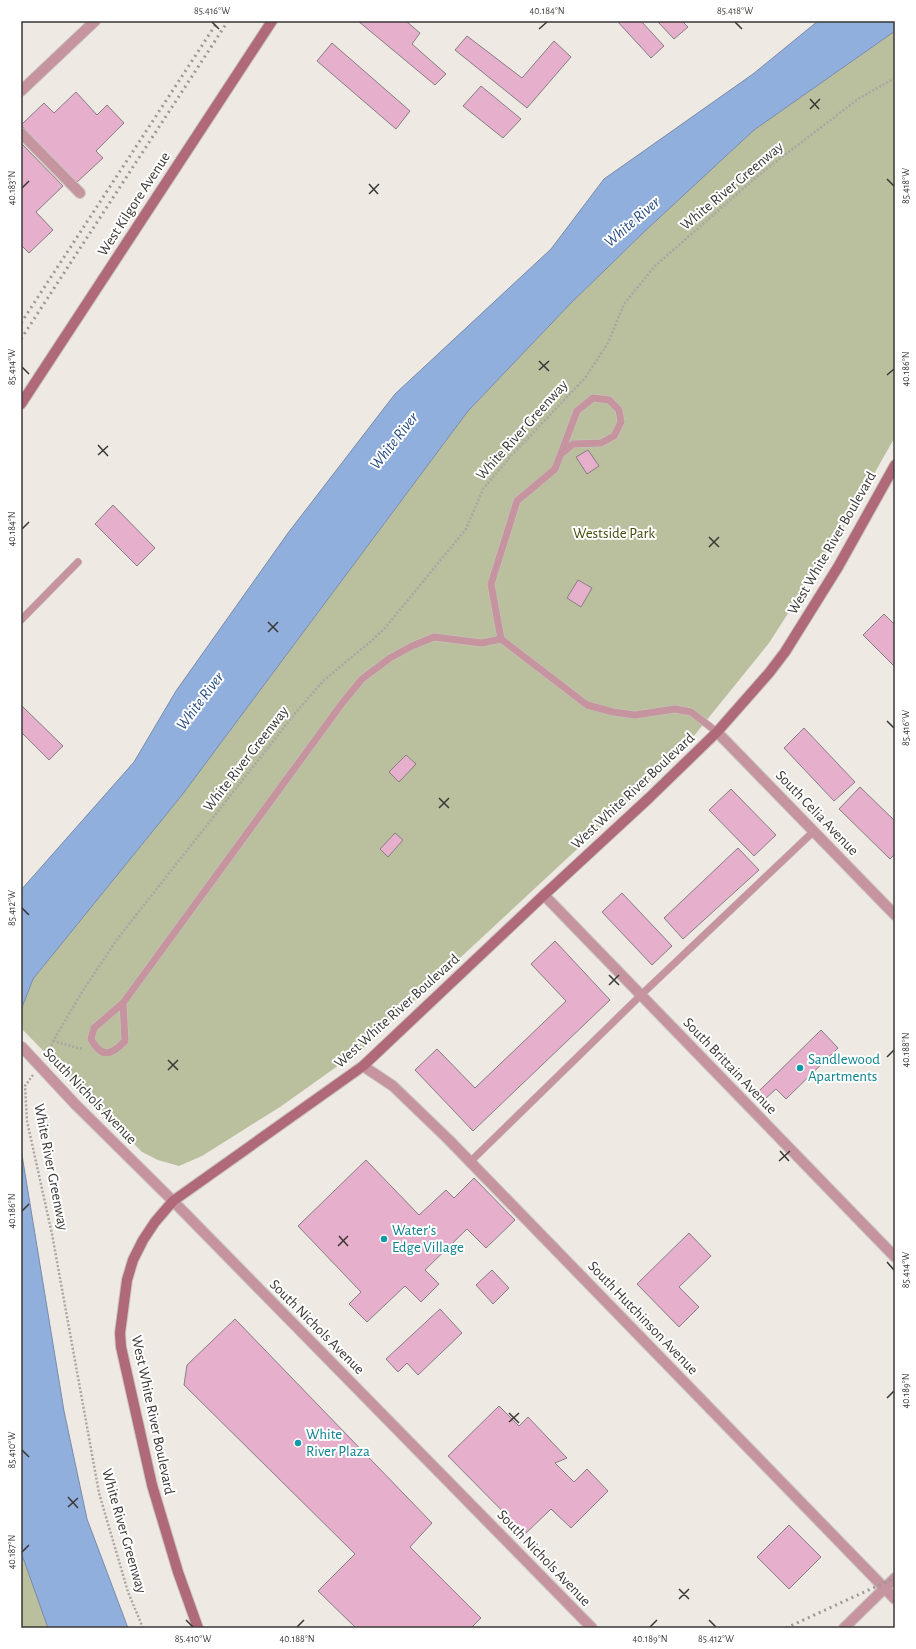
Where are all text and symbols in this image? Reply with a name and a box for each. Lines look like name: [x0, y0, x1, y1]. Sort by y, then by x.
text: 85.416°W: [194, 6, 230, 16]
text: 40.184°N: [529, 6, 565, 16]
text: 85.418°W: [717, 6, 753, 16]
street label: White River Greenway: [678, 138, 787, 233]
street label: West Kilgore Avenue: [95, 149, 173, 259]
text: 85.418°W: [901, 168, 911, 204]
text: 40.183°N: [7, 171, 17, 205]
water label: White River: [601, 193, 663, 250]
text: 85.414°W: [7, 349, 17, 385]
text: 40.186°N: [901, 351, 911, 387]
street label: White River Greenway: [473, 377, 571, 483]
water label: White River: [367, 409, 422, 472]
street label: West White River Boulevard: [785, 469, 879, 617]
text: 40.184°N: [7, 511, 17, 547]
park label: Westside Park: [573, 526, 655, 541]
water label: White River: [173, 669, 227, 733]
street label: White River Greenway: [200, 703, 292, 814]
text: 85.416°W: [901, 710, 911, 746]
street label: West White River Boulevard: [568, 730, 698, 852]
street label: South Celia Avenue: [773, 768, 861, 858]
text: 85.412°W: [7, 890, 17, 926]
street label: West White River Boulevard: [332, 951, 463, 1071]
street label: South Brittain Avenue: [680, 1015, 780, 1117]
text: 40.188°N: [901, 1032, 911, 1068]
street label: South Nichols Avenue: [40, 1045, 140, 1147]
place label: Sandlewood Apartments: [808, 1052, 880, 1084]
marker: Sandlewood Apartments: [795, 1063, 805, 1073]
street label: White River Greenway: [31, 1102, 71, 1232]
text: 40.186°N: [7, 1193, 17, 1229]
place label: Water's Edge Village: [392, 1223, 464, 1255]
marker: Water's Edge Village: [379, 1234, 389, 1244]
text: 85.414°W: [901, 1252, 911, 1288]
street label: South Hutchinson Avenue: [585, 1259, 701, 1378]
street label: South Nichols Avenue: [267, 1277, 367, 1377]
street label: West White River Boulevard: [129, 1334, 177, 1496]
text: 40.189°N: [901, 1373, 911, 1409]
place label: White River Plaza: [306, 1427, 370, 1459]
text: 85.410°W: [7, 1432, 17, 1468]
marker: White River Plaza: [293, 1438, 303, 1448]
street label: White River Greenway: [99, 1467, 149, 1596]
street label: South Nichols Avenue: [494, 1507, 594, 1609]
text: 40.187°N: [7, 1535, 17, 1569]
text: 85.410°W: [175, 1634, 211, 1644]
text: 40.188°N: [279, 1634, 315, 1644]
text: 40.189°N: [632, 1634, 668, 1644]
text: 85.412°W: [698, 1634, 734, 1644]

